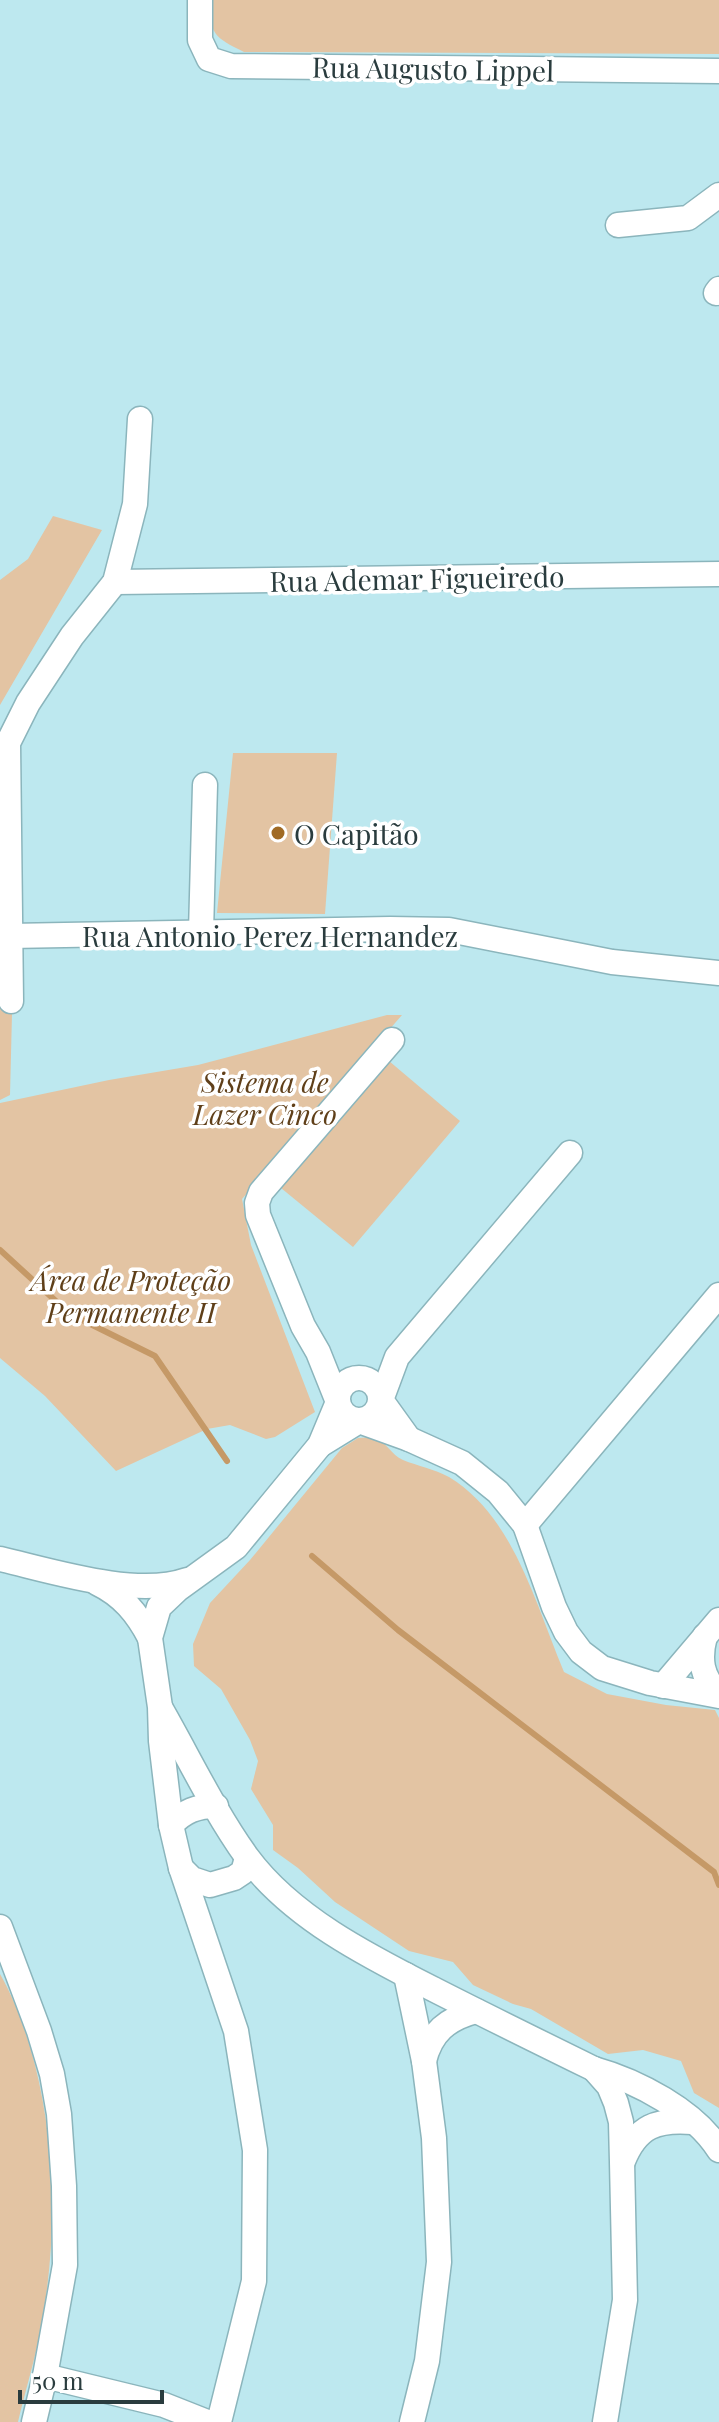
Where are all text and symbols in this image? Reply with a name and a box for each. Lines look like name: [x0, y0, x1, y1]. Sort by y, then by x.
street label: Rua Augusto Lippel: [312, 47, 554, 89]
street label: Rua Ademar Figueiredo: [269, 557, 565, 599]
place label: O Capitão: [294, 815, 419, 852]
marker: O Capitão: [269, 824, 287, 842]
street label: Rua Antonio Perez Hernandez: [82, 917, 458, 954]
park label: Sistema de Lazer Cinco: [192, 1063, 337, 1132]
park label: Área de Proteção Permanente II: [28, 1261, 231, 1330]
scale bar: [20, 2354, 162, 2404]
text: 50 m: [32, 2364, 84, 2396]

